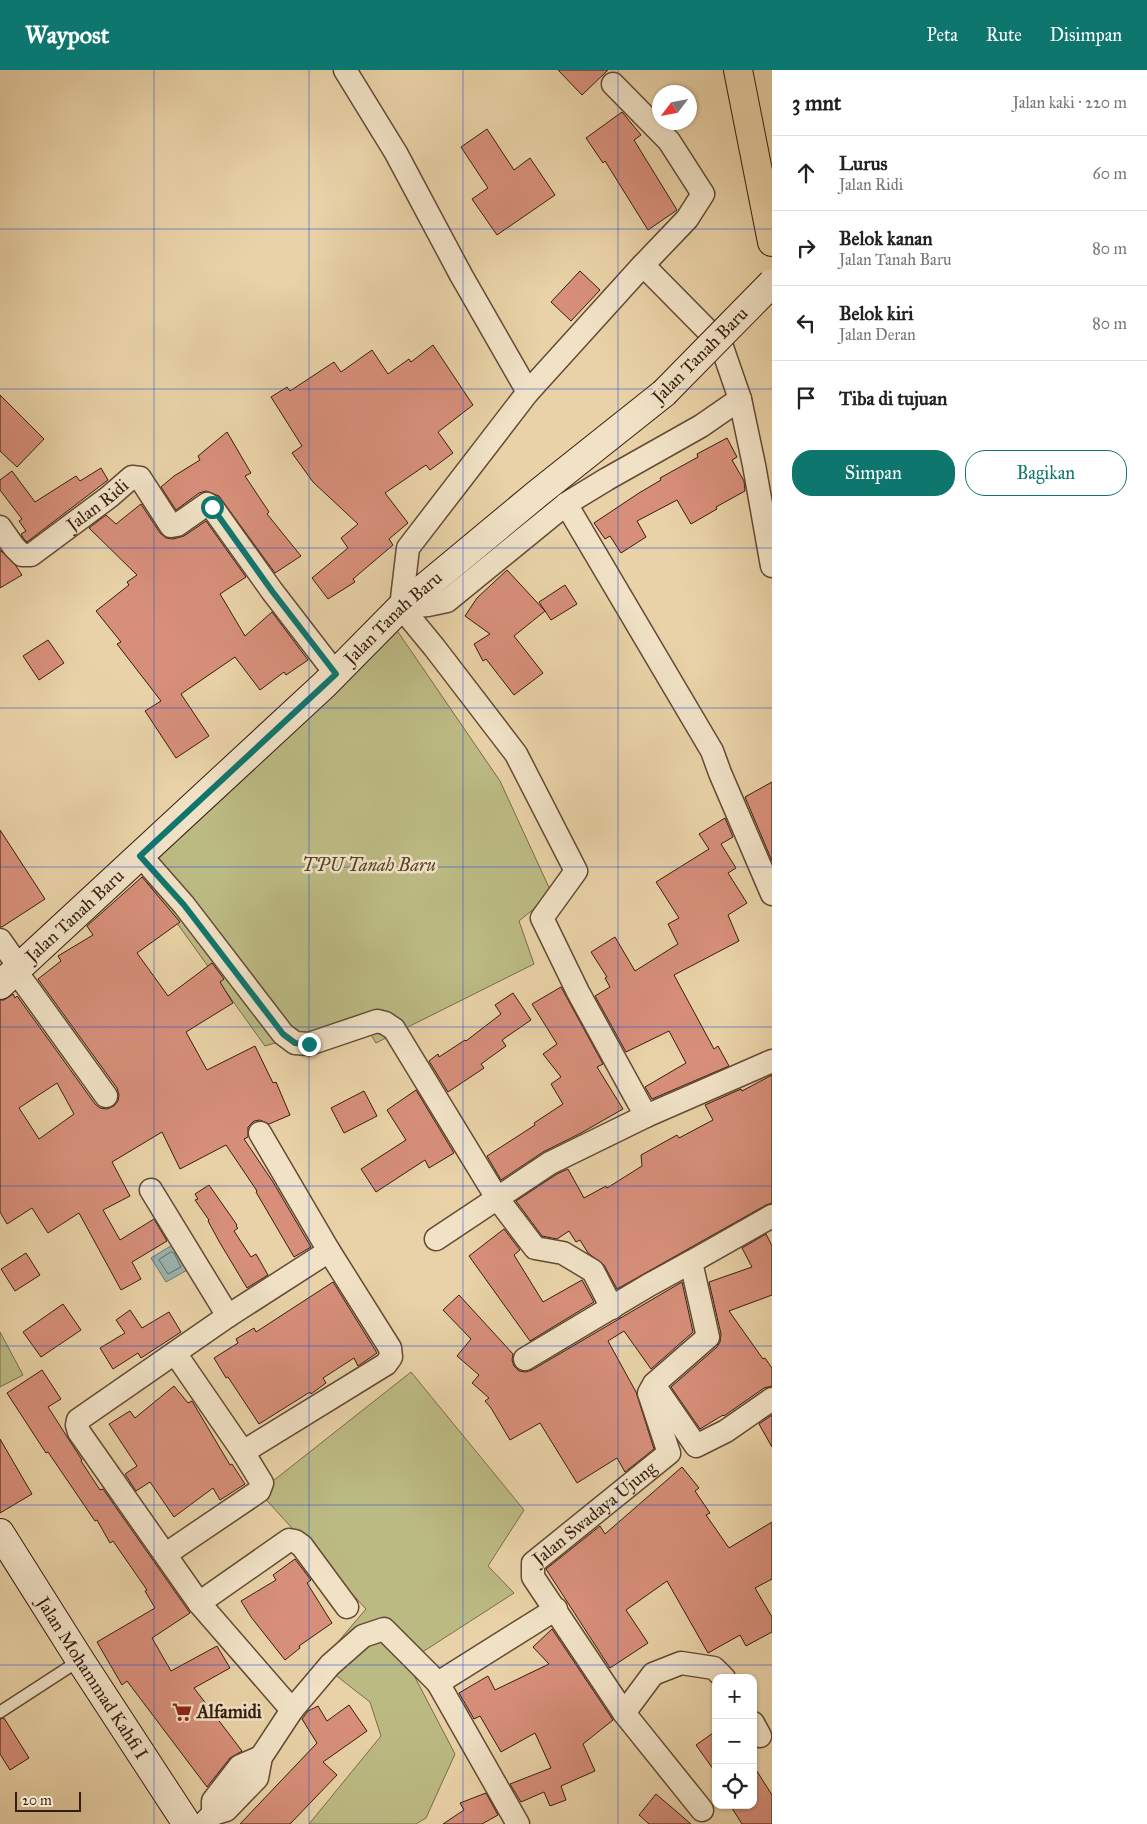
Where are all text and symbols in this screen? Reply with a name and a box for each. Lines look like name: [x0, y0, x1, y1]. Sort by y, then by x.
text: Waypost: [25, 20, 109, 50]
text: Peta: [927, 24, 958, 46]
text: Rute: [986, 24, 1022, 46]
text: Disimpan: [1050, 24, 1122, 46]
north arrow: [652, 85, 697, 130]
text: 3 mnt: [792, 90, 841, 116]
text: Jalan kaki · 220 m: [1013, 93, 1127, 112]
text: Lurus: [839, 152, 887, 175]
icon: ahead: [792, 159, 820, 187]
text: 60 m: [1093, 164, 1127, 183]
text: Jalan Ridi: [839, 175, 903, 194]
text: Belok kanan: [839, 227, 933, 250]
icon: right: [792, 234, 820, 262]
text: 80 m: [1092, 239, 1127, 258]
text: Jalan Tanah Baru: [839, 250, 951, 269]
street label: Jalan Tanah Baru: [646, 302, 754, 410]
text: Belok kiri: [839, 302, 913, 325]
icon: left: [792, 309, 820, 337]
text: 80 m: [1092, 314, 1127, 333]
text: Jalan Deran: [839, 325, 916, 344]
icon: arrive: [792, 384, 820, 412]
text: Tiba di tujuan: [839, 387, 947, 410]
button: Simpan: [792, 450, 955, 496]
button: Bagikan: [965, 450, 1127, 496]
street label: Jalan Ridi: [61, 474, 133, 538]
route start: [201, 496, 224, 519]
street label: Jalan Tanah Baru: [338, 566, 447, 671]
park label: TPU Tanah Baru: [302, 854, 436, 876]
street label: Jalan Tanah Baru: [19, 864, 129, 969]
route end: [298, 1033, 321, 1056]
street label: Jalan Swadaya Ujung: [526, 1456, 662, 1572]
street label: Jalan Mohammad Kahfi I: [30, 1591, 153, 1764]
map controls: [712, 1674, 757, 1809]
button: +: [712, 1674, 757, 1719]
supermarket icon: Alfamidi: [171, 1701, 193, 1723]
place label: Alfamidi: [196, 1701, 263, 1723]
button: −: [712, 1719, 757, 1764]
button: locate: [712, 1764, 757, 1809]
scale bar: [15, 1789, 81, 1812]
text: 20 m: [22, 1792, 52, 1809]

